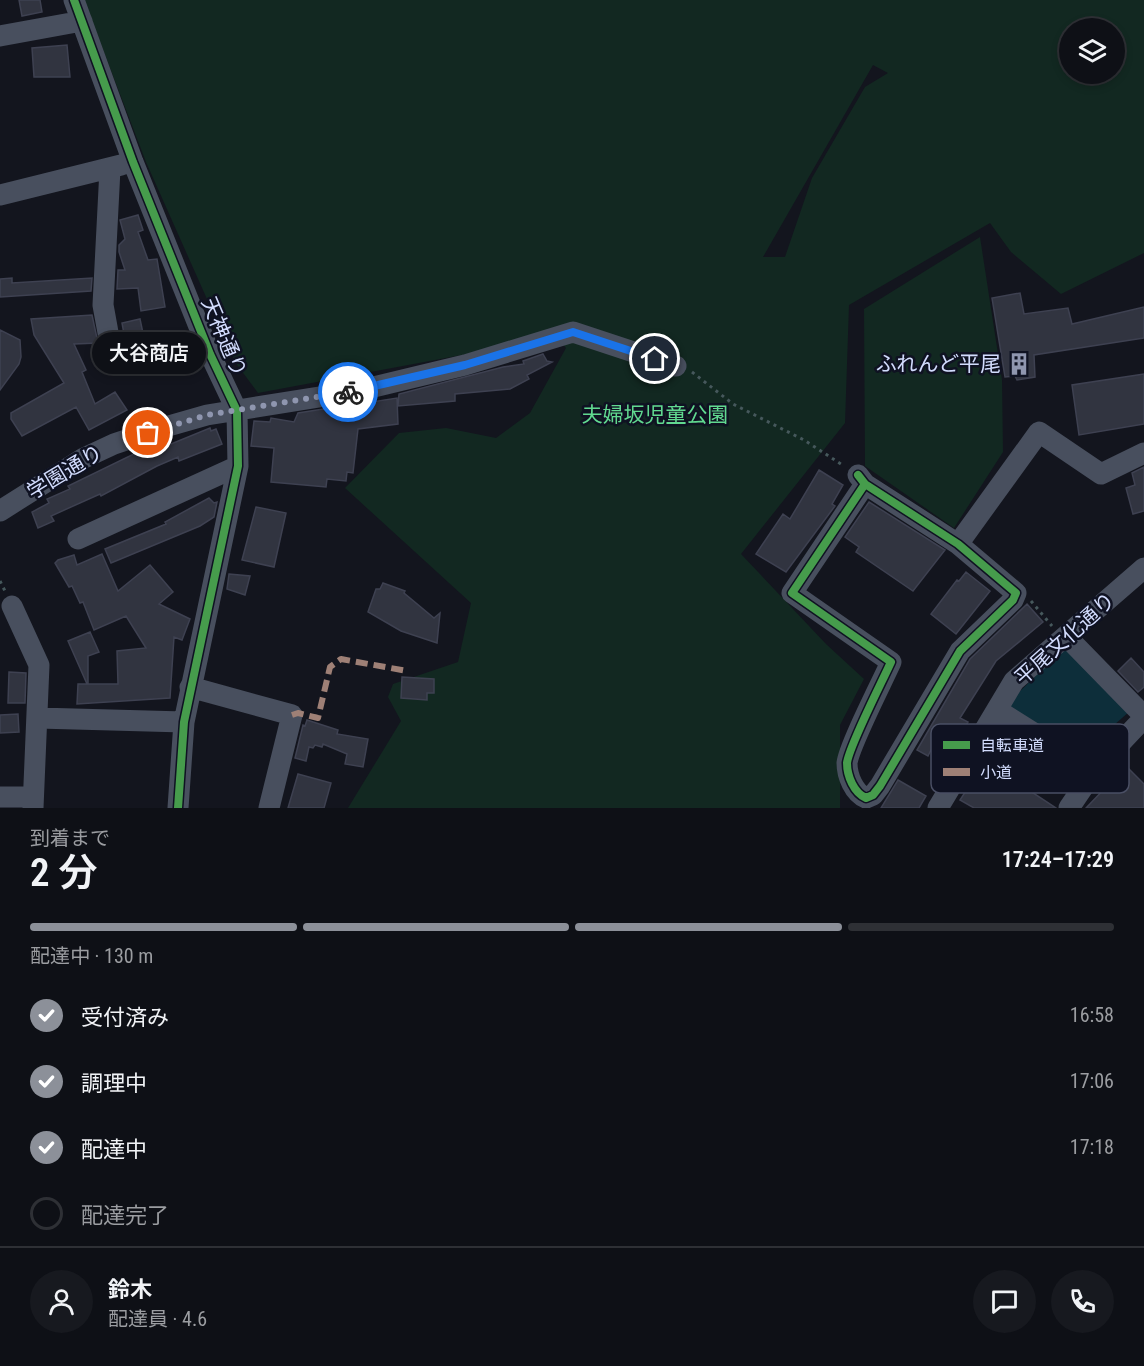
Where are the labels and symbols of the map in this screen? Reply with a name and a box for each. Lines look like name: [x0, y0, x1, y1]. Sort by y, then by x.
street label: 天神通り: [197, 294, 251, 380]
callout: 大谷商店: [91, 331, 205, 373]
pin: [629, 333, 680, 384]
building icon: ふれんど平尾: [1006, 351, 1032, 377]
place label: ふれんど平尾: [876, 352, 1001, 376]
courier: [318, 362, 378, 422]
park label: 夫婦坂児童公園: [582, 403, 729, 427]
pin: [122, 407, 173, 458]
street label: 学園通り: [23, 440, 107, 504]
street label: 平尾文化通り: [1010, 588, 1120, 690]
legend: [931, 724, 1129, 793]
text: 自転車道: [980, 736, 1044, 755]
text: 小道: [980, 763, 1012, 782]

